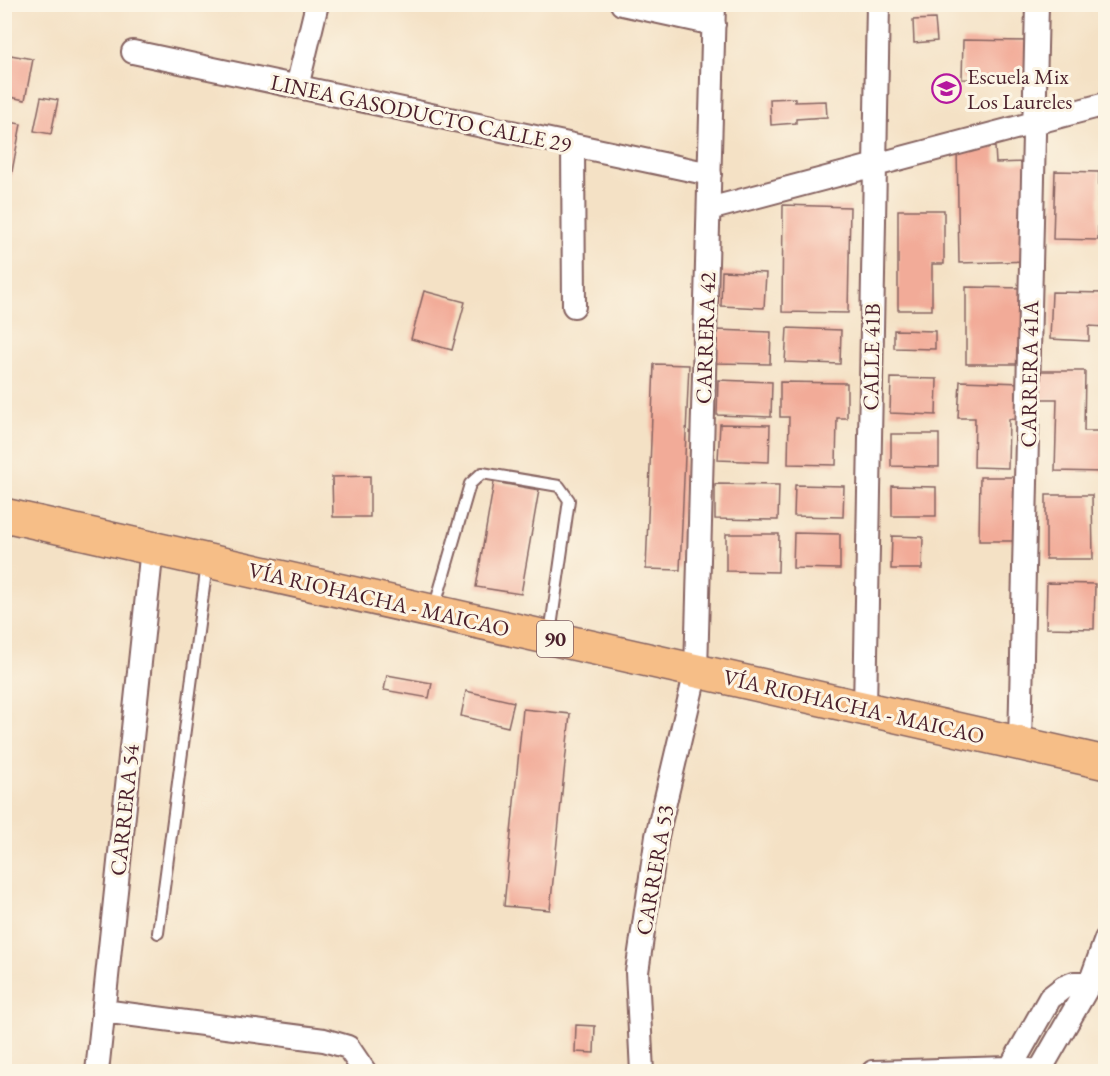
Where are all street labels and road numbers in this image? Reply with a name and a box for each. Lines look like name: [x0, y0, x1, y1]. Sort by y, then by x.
street label: LINEA GASODUCTO CALLE 29: [268, 67, 574, 160]
street label: CARRERA 42: [689, 271, 722, 404]
street label: CARRERA 41A: [1014, 299, 1045, 448]
street label: CALLE 41B: [856, 303, 887, 411]
street label: VÍA RIOHACHA - MAICAO: [245, 555, 512, 644]
road number: 90: [537, 621, 573, 657]
street label: VÍA RIOHACHA - MAICAO: [720, 662, 987, 751]
street label: CARRERA 54: [103, 742, 146, 877]
street label: CARRERA 53: [629, 803, 680, 938]

